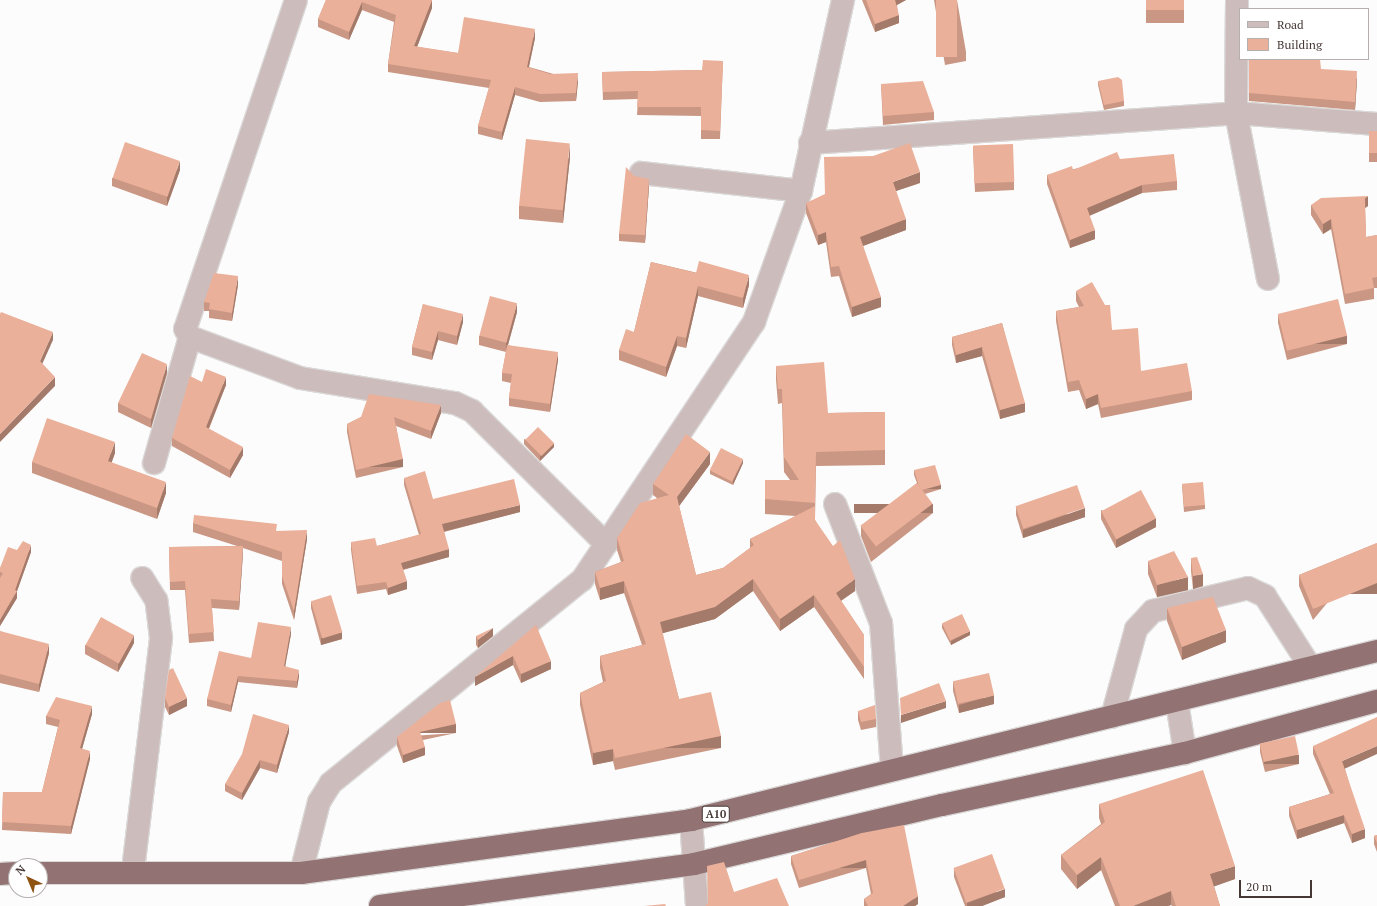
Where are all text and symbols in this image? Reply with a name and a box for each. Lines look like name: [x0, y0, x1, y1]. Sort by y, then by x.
legend: [1239, 8, 1369, 60]
text: Road: [1277, 17, 1304, 32]
text: Building: [1277, 37, 1322, 52]
road number: A10: [701, 805, 731, 823]
north arrow: [8, 858, 48, 898]
text: N: [12, 862, 28, 878]
scale bar: [1241, 872, 1314, 898]
text: 20 m: [1246, 879, 1272, 894]

